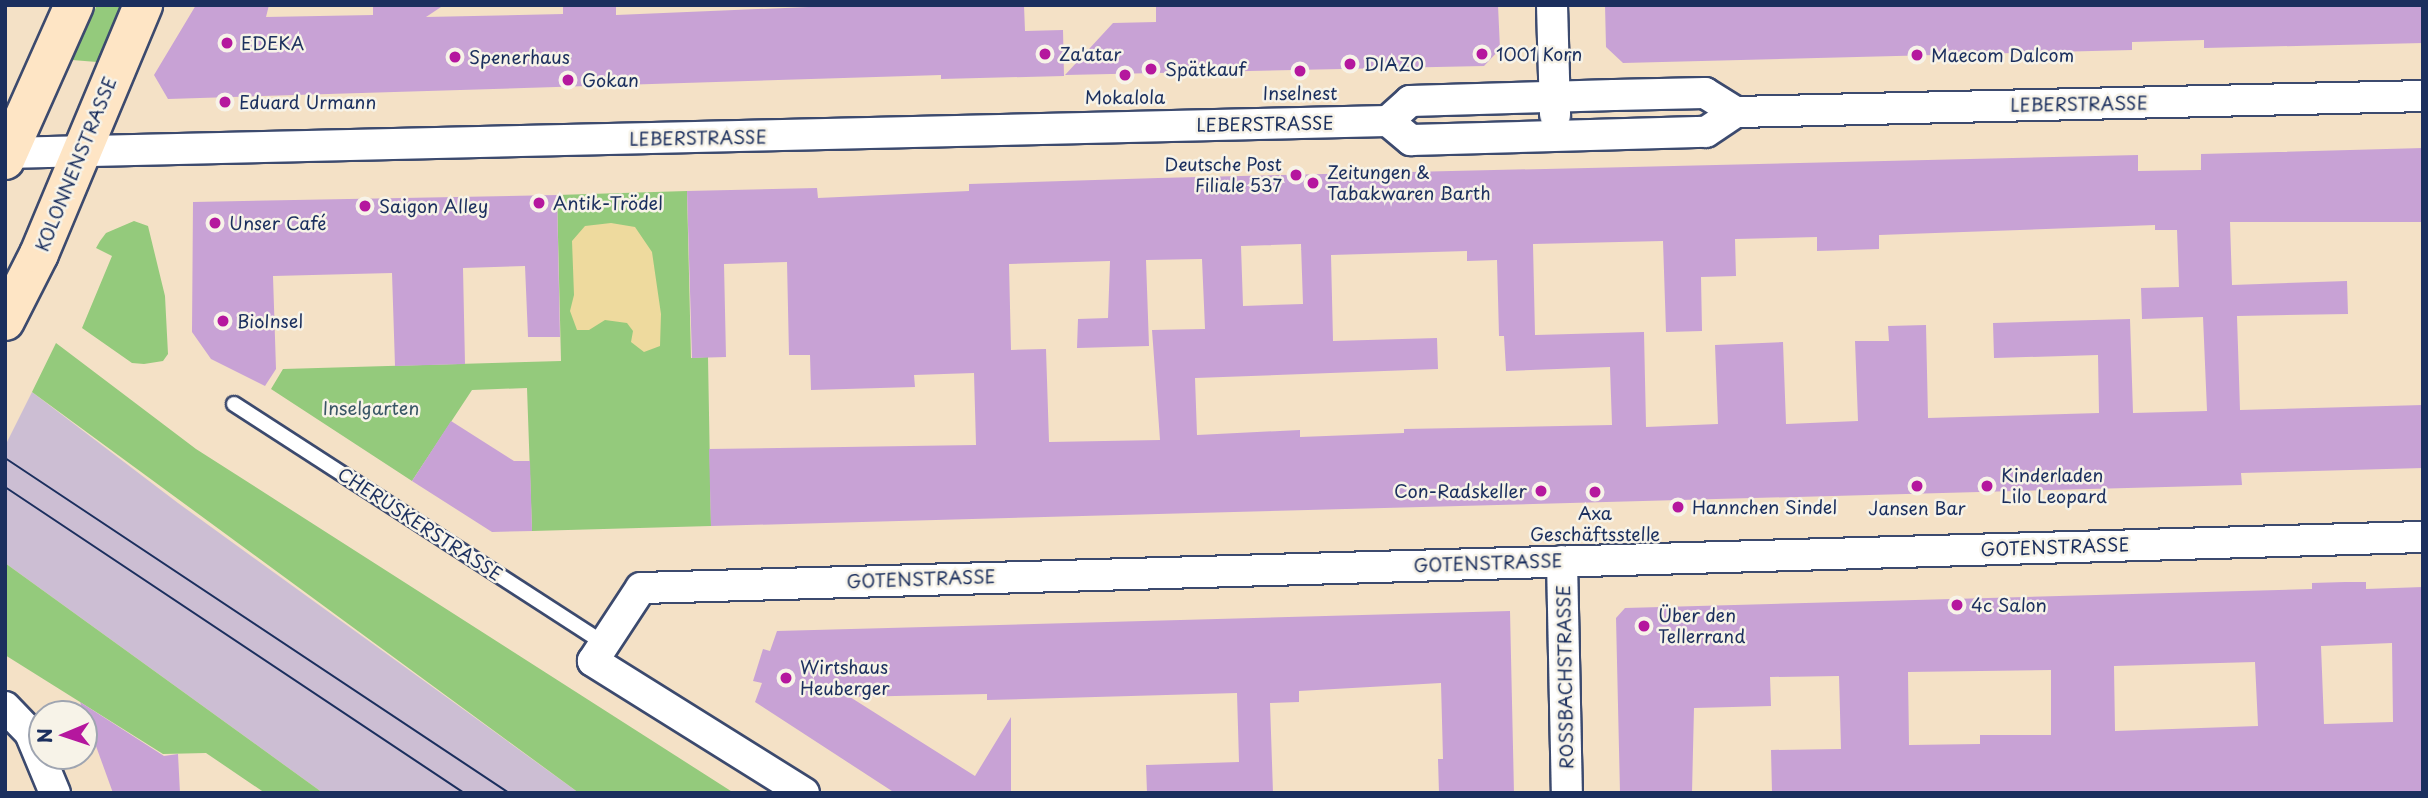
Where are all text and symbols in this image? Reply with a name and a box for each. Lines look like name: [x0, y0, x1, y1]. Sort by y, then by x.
place label: EDEKA: [241, 32, 304, 54]
marker: EDEKA: [219, 35, 235, 51]
place label: Za'atar: [1059, 43, 1121, 65]
place label: 1001 Korn: [1496, 43, 1584, 65]
place label: Maecom Dalcom: [1931, 44, 2074, 66]
place label: Spenerhaus: [469, 46, 570, 68]
marker: Za'atar: [1037, 46, 1053, 62]
marker: 1001 Korn: [1474, 46, 1490, 62]
marker: Maecom Dalcom: [1909, 47, 1925, 63]
marker: Spenerhaus: [447, 49, 463, 65]
place label: DIAZO: [1364, 53, 1424, 75]
marker: DIAZO: [1342, 56, 1358, 72]
place label: Spätkauf: [1165, 58, 1246, 80]
marker: Spätkauf: [1143, 61, 1159, 77]
marker: Inselnest: [1292, 63, 1308, 79]
marker: Mokalola: [1117, 67, 1133, 83]
place label: Gokan: [582, 69, 639, 91]
marker: Gokan: [560, 72, 576, 88]
street label: KOLONNENSTRASSE: [31, 74, 121, 254]
place label: Inselnest: [1263, 82, 1337, 104]
place label: Mokalola: [1085, 86, 1165, 108]
place label: Eduard Urmann: [239, 91, 378, 113]
street label: LEBERSTRASSE: [2010, 92, 2148, 116]
marker: Eduard Urmann: [217, 94, 233, 110]
street label: LEBERSTRASSE: [1196, 112, 1334, 136]
street label: LEBERSTRASSE: [629, 126, 767, 150]
place label: Deutsche Post Filiale 537: [1163, 154, 1282, 196]
place label: Zeitungen & Tabakwaren Barth: [1327, 162, 1492, 204]
marker: Deutsche Post Filiale 537: [1288, 167, 1304, 183]
marker: Zeitungen & Tabakwaren Barth: [1305, 175, 1321, 191]
place label: Antik-Trödel: [553, 192, 663, 214]
place label: Saigon Alley: [379, 195, 489, 217]
marker: Antik-Trödel: [531, 195, 547, 211]
marker: Saigon Alley: [357, 198, 373, 214]
place label: Unser Café: [229, 212, 327, 234]
marker: Unser Café: [207, 215, 223, 231]
place label: BioInsel: [237, 310, 303, 332]
marker: BioInsel: [215, 313, 231, 329]
park label: Inselgarten: [323, 397, 419, 419]
street label: CHERUSKERSTRASSE: [334, 463, 506, 585]
place label: Kinderladen Lilo Leopard: [2001, 465, 2108, 508]
marker: Jansen Bar: [1909, 478, 1925, 494]
marker: Kinderladen Lilo Leopard: [1979, 478, 1995, 494]
place label: Con-Radskeller: [1394, 480, 1527, 502]
marker: Con-Radskeller: [1533, 483, 1549, 499]
marker: Axa Geschäftsstelle: [1587, 484, 1603, 500]
place label: Hannchen Sindel: [1692, 496, 1838, 518]
place label: Jansen Bar: [1868, 497, 1966, 519]
marker: Hannchen Sindel: [1670, 499, 1686, 515]
place label: Axa Geschäftsstelle: [1530, 503, 1660, 546]
street label: GOTENSTRASSE: [1980, 534, 2130, 560]
street label: GOTENSTRASSE: [1413, 550, 1563, 576]
street label: GOTENSTRASSE: [846, 566, 996, 592]
street label: ROSSBACHSTRASSE: [1553, 585, 1577, 769]
place label: 4c Salon: [1971, 594, 2047, 616]
marker: 4c Salon: [1949, 597, 1965, 613]
place label: Über den Tellerrand: [1658, 605, 1746, 648]
marker: Über den Tellerrand: [1636, 618, 1652, 634]
place label: Wirtshaus Heuberger: [800, 657, 890, 700]
marker: Wirtshaus Heuberger: [778, 670, 794, 686]
north arrow: [28, 700, 98, 770]
text: N: [30, 728, 58, 744]

